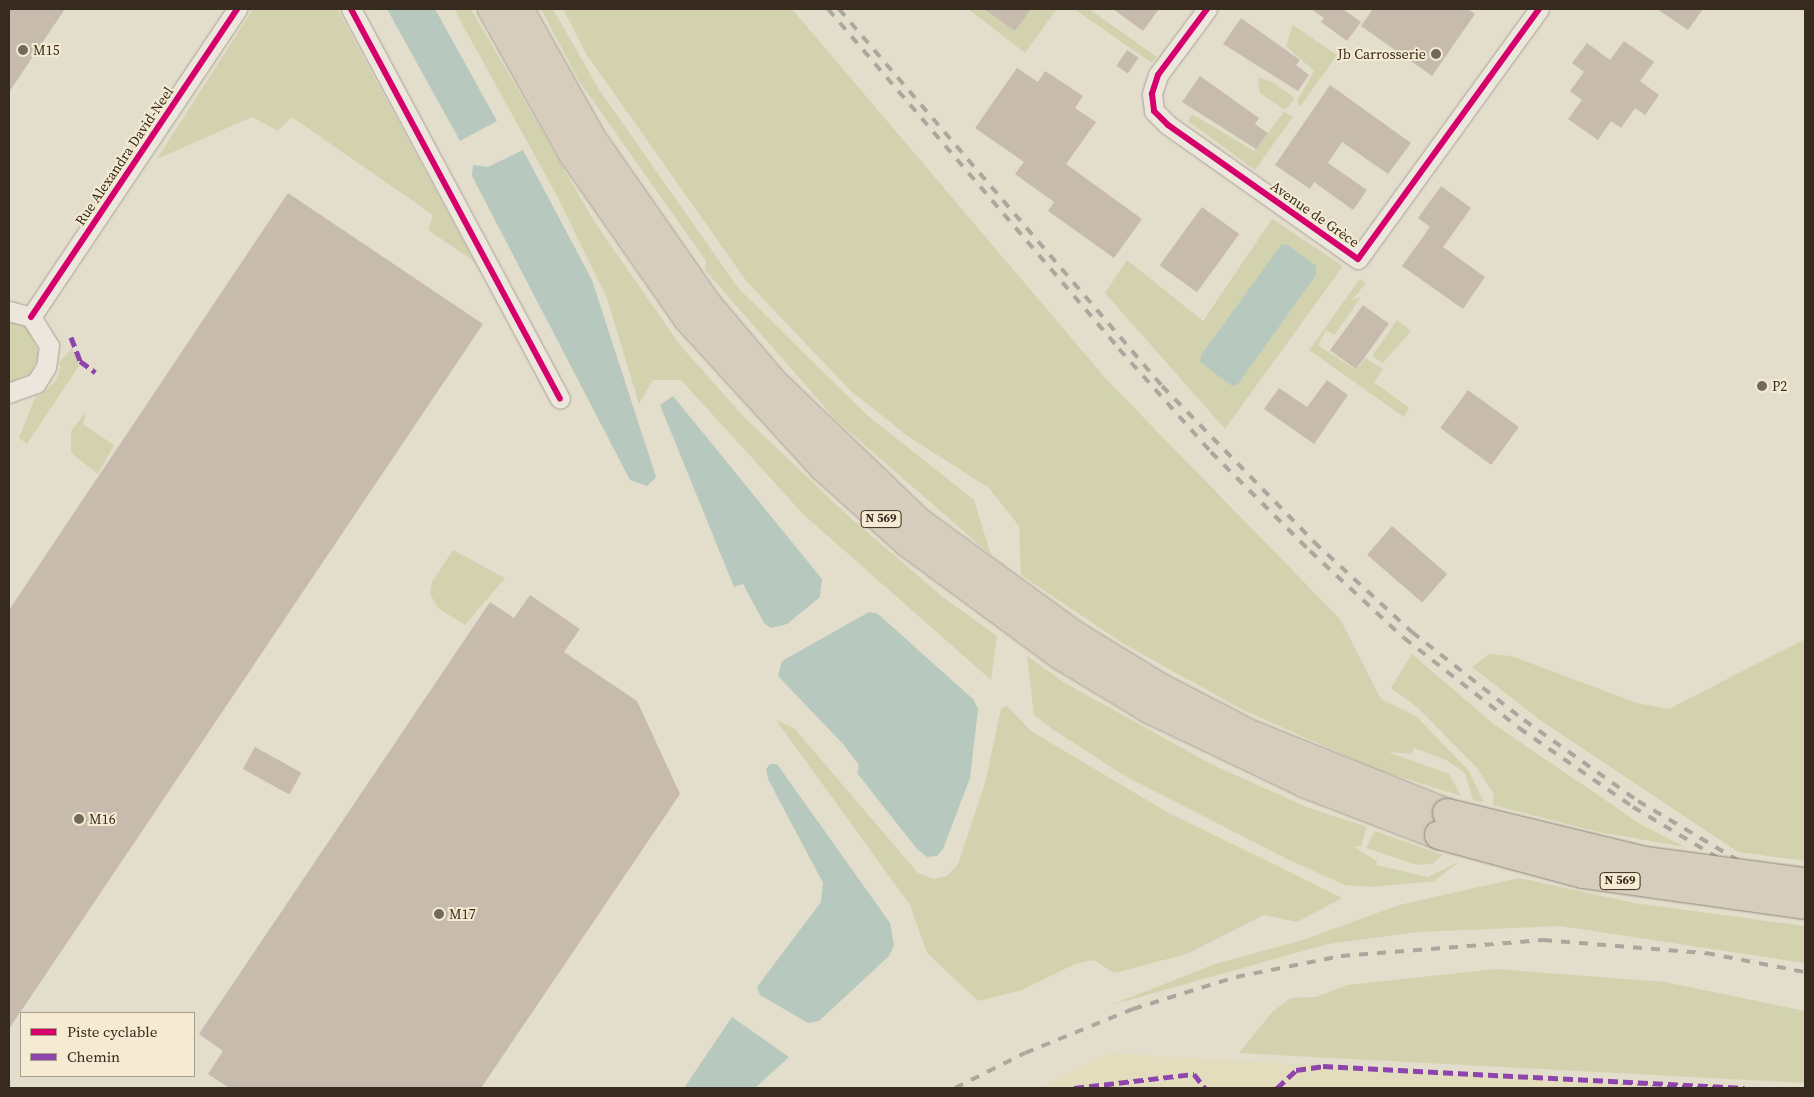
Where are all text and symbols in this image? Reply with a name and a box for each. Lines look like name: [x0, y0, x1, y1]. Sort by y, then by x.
place label: M15: [33, 42, 60, 58]
marker: M15: [17, 44, 29, 56]
place label: Jb Carrosserie: [1338, 46, 1426, 62]
marker: Jb Carrosserie: [1430, 48, 1442, 60]
street label: Rue Alexandra David-Neel: [71, 84, 177, 228]
street label: Avenue de Grèce: [1268, 177, 1362, 251]
place label: P2: [1772, 378, 1787, 394]
marker: P2: [1756, 380, 1768, 392]
road number: N 569: [860, 509, 902, 528]
place label: M16: [89, 811, 116, 827]
marker: M16: [73, 813, 85, 825]
road number: N 569: [1599, 871, 1641, 890]
place label: M17: [449, 906, 476, 922]
marker: M17: [433, 908, 445, 920]
legend: [20, 1012, 195, 1077]
text: Piste cyclable: [67, 1021, 157, 1042]
text: Chemin: [67, 1046, 120, 1067]

